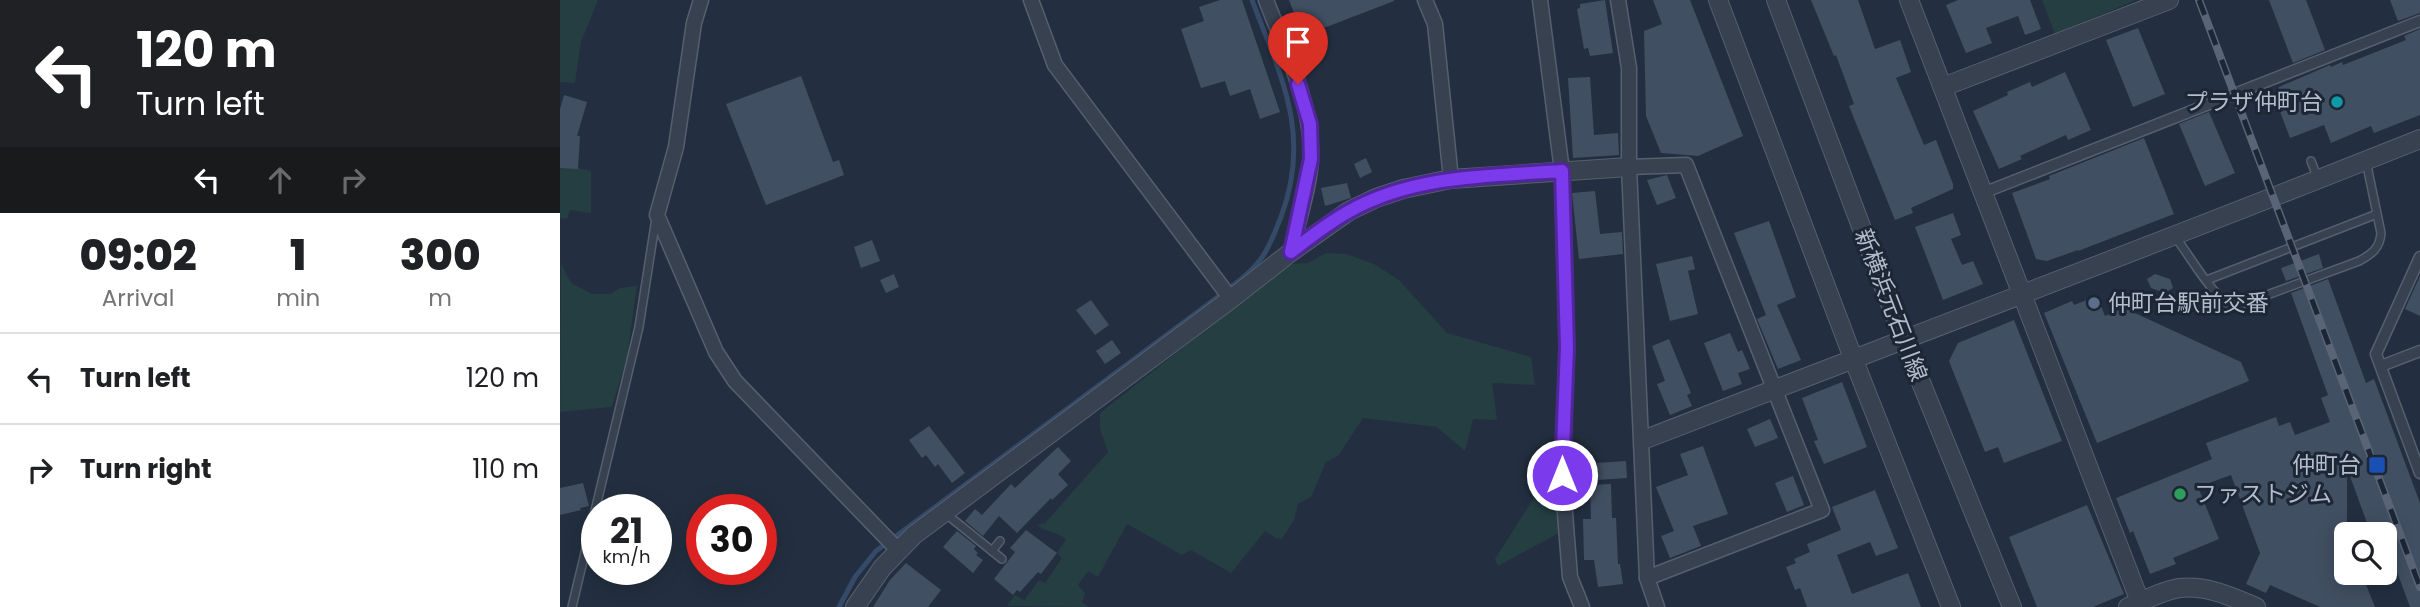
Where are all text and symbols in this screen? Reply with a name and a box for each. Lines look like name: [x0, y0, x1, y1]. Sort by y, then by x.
pin: [1268, 12.0, 1328, 84]
text: 120 m: [136, 16, 277, 84]
icon: arrive: [1279, 23, 1317, 61]
icon: left: [21, 28, 112, 119]
text: Turn left: [136, 81, 265, 126]
place label: プラザ仲町台: [2185, 86, 2323, 118]
marker: プラザ仲町台: [2329, 94, 2345, 110]
icon: left: [188, 161, 226, 199]
icon: ahead: [261, 161, 299, 199]
icon: right: [334, 161, 372, 199]
street label: 新横浜元石川線: [1847, 224, 1935, 386]
text: 09:02: [79, 226, 197, 285]
text: 1: [290, 226, 306, 285]
text: 300: [400, 226, 481, 285]
text: Arrival: [102, 282, 174, 314]
text: min: [276, 282, 320, 314]
text: m: [428, 282, 452, 314]
place label: 仲町台駅前交番: [2108, 287, 2269, 319]
marker: 仲町台駅前交番: [2086, 295, 2102, 311]
icon: left: [21, 360, 59, 398]
text: Turn left: [80, 360, 191, 396]
text: 120 m: [466, 360, 539, 396]
position arrow: [1525, 438, 1599, 512]
place label: 仲町台: [2292, 449, 2361, 481]
icon: right: [21, 451, 59, 489]
text: Turn right: [80, 451, 212, 487]
text: 110 m: [472, 451, 539, 487]
marker: 仲町台: [2367, 455, 2387, 475]
place label: ファストジム: [2194, 478, 2332, 510]
marker: ファストジム: [2172, 486, 2188, 502]
speed limit sign: 30: [686, 494, 777, 585]
text: 21: [610, 506, 643, 555]
map controls: [2334, 522, 2397, 585]
button: search: [2334, 522, 2397, 585]
text: km/h: [603, 544, 650, 569]

